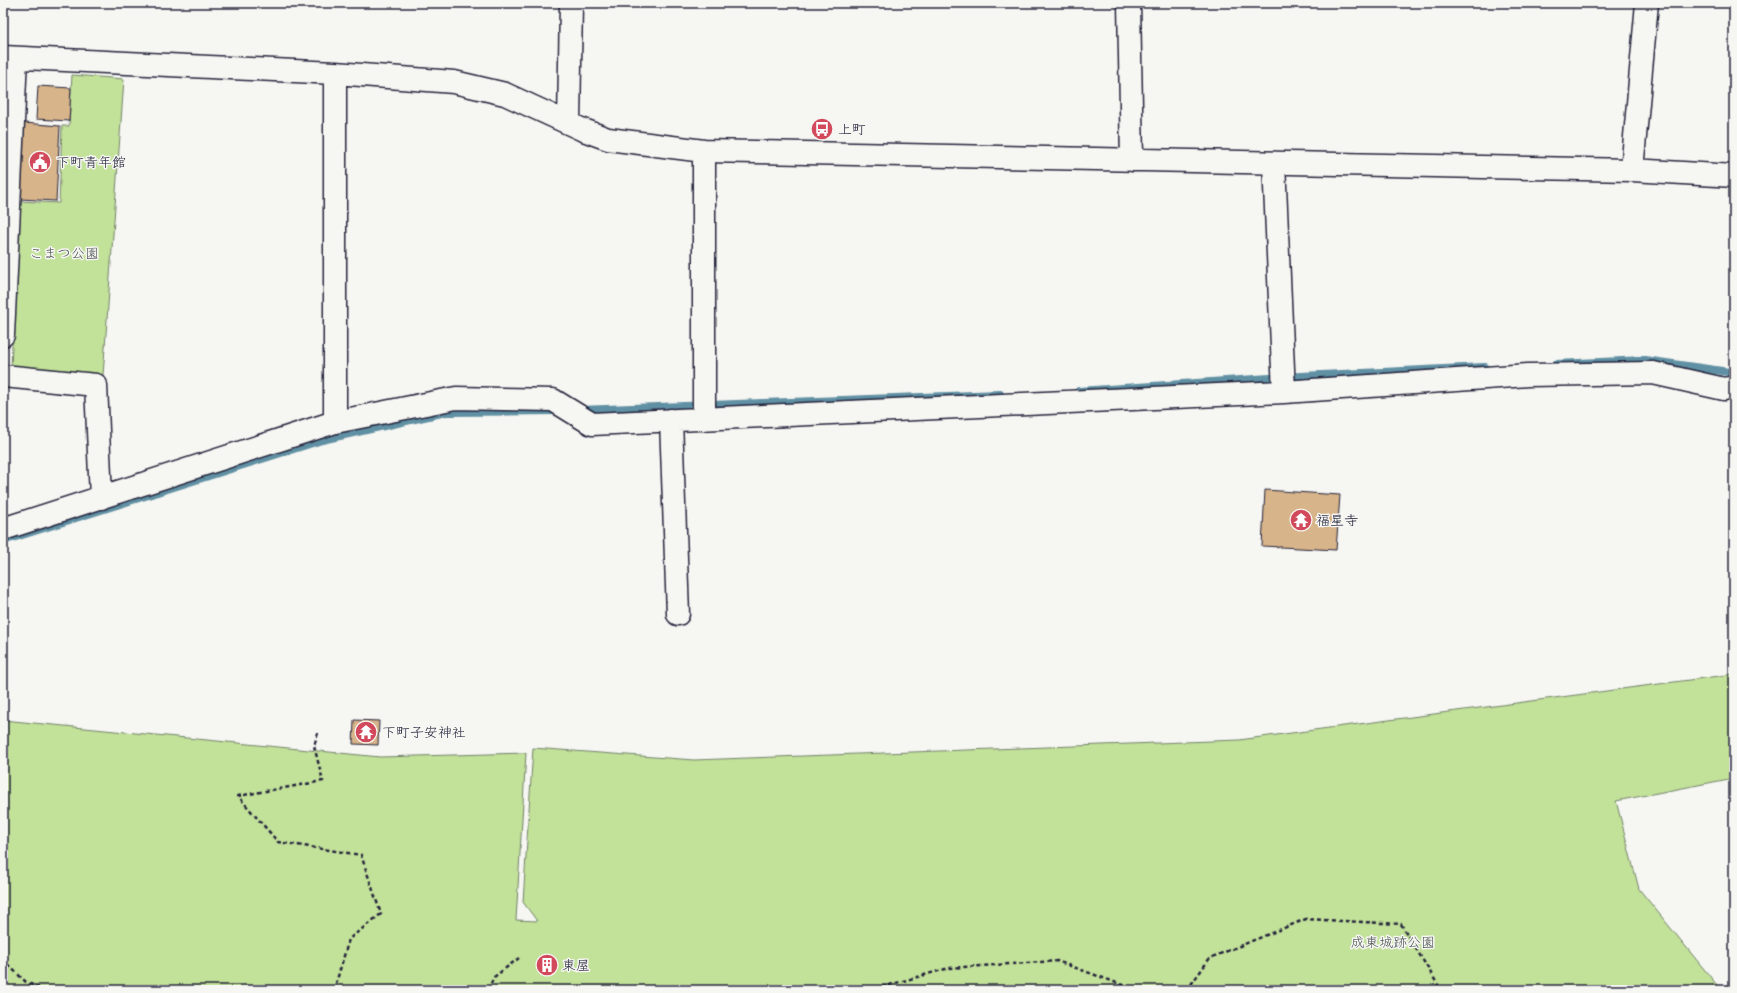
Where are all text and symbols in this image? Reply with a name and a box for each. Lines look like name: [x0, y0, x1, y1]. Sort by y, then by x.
bus stop icon: 上町: [809, 116, 835, 142]
place label: 上町: [838, 121, 866, 138]
public building icon: 下町青年館: [27, 149, 53, 175]
place label: 下町青年館: [56, 154, 126, 171]
park label: こまつ公園: [29, 245, 99, 262]
temple icon: 福星寺: [1288, 507, 1314, 533]
place label: 福星寺: [1316, 512, 1358, 529]
temple icon: 下町子安神社: [353, 719, 379, 745]
place label: 下町子安神社: [382, 724, 466, 741]
park label: 成東城跡公園: [1351, 934, 1435, 951]
building icon: 東屋: [534, 952, 560, 978]
place label: 東屋: [562, 957, 590, 974]

